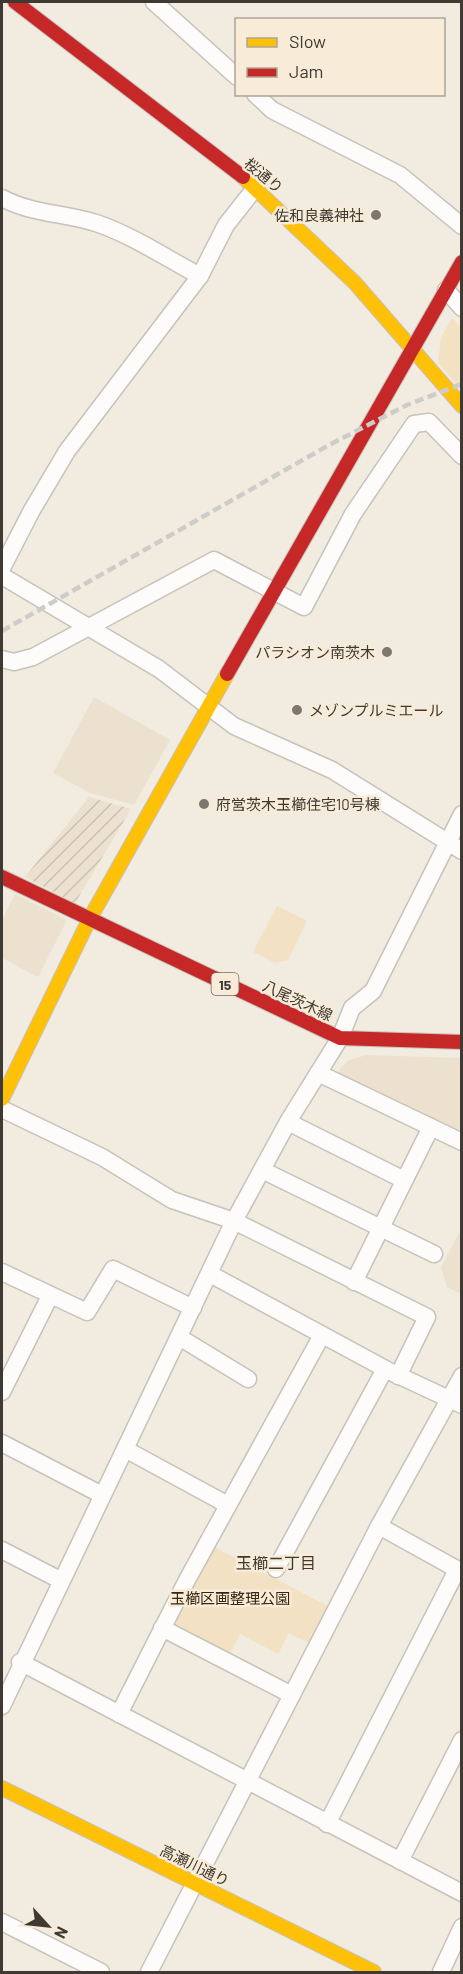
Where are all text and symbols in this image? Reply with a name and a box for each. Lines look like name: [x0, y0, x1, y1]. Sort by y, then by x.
legend: [235, 18, 445, 96]
text: Slow: [289, 30, 326, 52]
text: Jam: [289, 60, 323, 82]
street label: 桜通り: [241, 154, 287, 196]
place label: 佐和良義神社: [274, 206, 364, 224]
marker: 佐和良義神社: [369, 208, 383, 222]
place label: パラシオン南茨木: [255, 643, 375, 661]
marker: パラシオン南茨木: [380, 645, 394, 659]
place label: メゾンプルミエール: [309, 701, 444, 719]
marker: メゾンプルミエール: [290, 703, 304, 717]
place label: 府営茨木玉櫛住宅10号棟: [216, 795, 380, 813]
marker: 府営茨木玉櫛住宅10号棟: [197, 797, 211, 811]
road number: 15: [212, 973, 238, 995]
street label: 八尾茨木線: [260, 976, 336, 1024]
district label: 玉櫛二丁目: [236, 1553, 316, 1572]
park label: 玉櫛区画整理公園: [170, 1589, 290, 1607]
street label: 高瀬川通り: [157, 1840, 233, 1890]
north arrow: [18, 1896, 78, 1956]
text: N: [51, 1924, 73, 1942]

